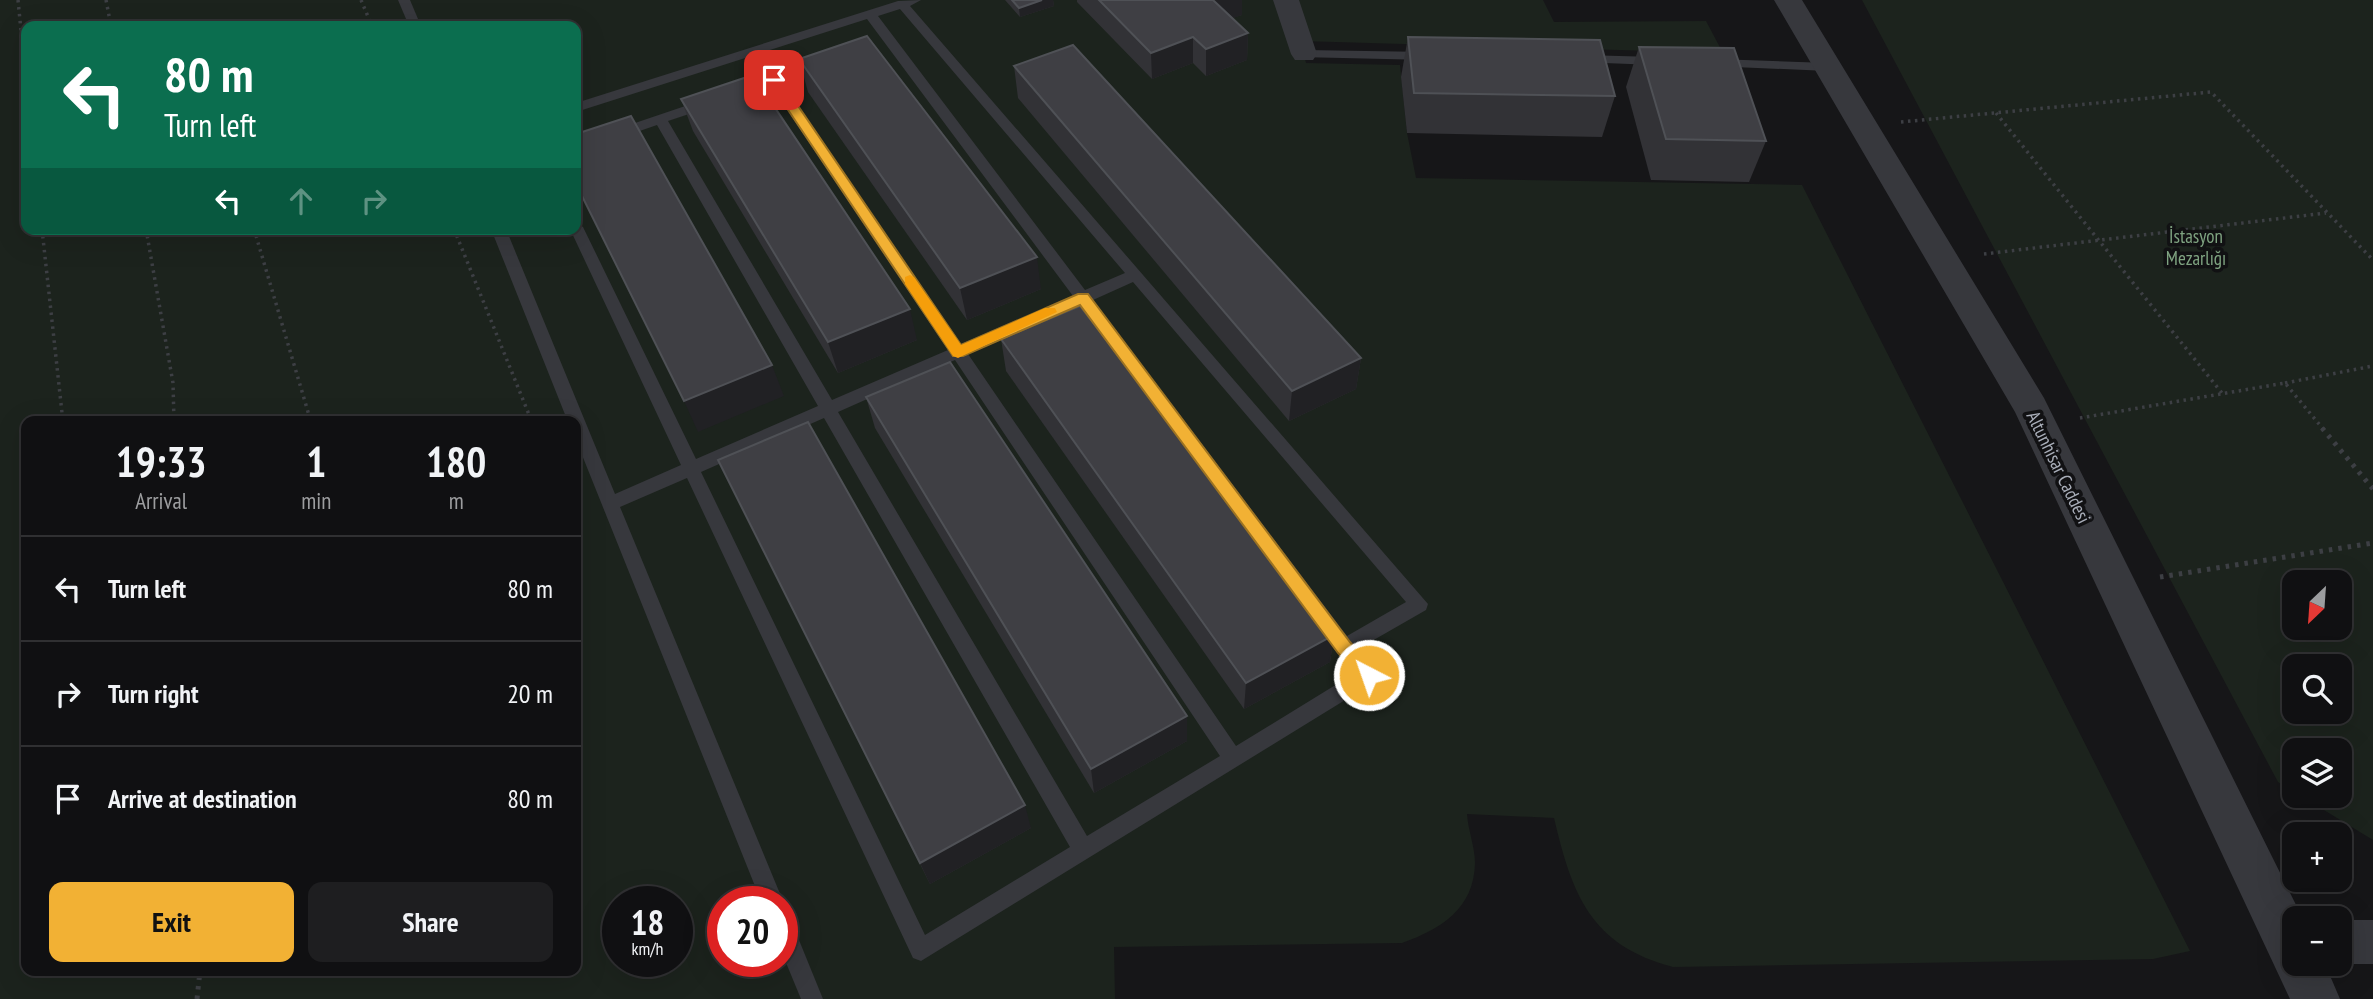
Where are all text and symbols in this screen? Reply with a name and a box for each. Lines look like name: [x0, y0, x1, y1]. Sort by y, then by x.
text: 80 m: [164, 42, 253, 106]
icon: left: [49, 49, 140, 140]
pin: [744, 50, 804, 110]
icon: arrive: [755, 61, 793, 99]
text: Turn left: [164, 104, 256, 146]
icon: left: [209, 182, 247, 220]
icon: ahead: [282, 182, 320, 220]
icon: right: [355, 182, 393, 220]
park label: İstasyon Mezarlığı: [2166, 224, 2226, 270]
street label: Altunhisar Caddesi: [2022, 407, 2096, 527]
text: 19:33: [116, 434, 207, 489]
text: 1: [306, 434, 326, 489]
text: 180: [426, 434, 486, 489]
text: Arrival: [135, 486, 187, 515]
text: min: [301, 486, 331, 515]
text: m: [449, 486, 464, 515]
icon: left: [49, 570, 87, 608]
north arrow: [2282, 570, 2352, 640]
map controls: [2282, 570, 2352, 976]
text: Turn left: [108, 572, 186, 605]
text: 80 m: [507, 572, 553, 605]
position arrow: [1332, 638, 1406, 712]
button: search: [2282, 654, 2352, 724]
icon: right: [49, 675, 87, 713]
text: Turn right: [108, 677, 199, 710]
text: 20 m: [507, 677, 553, 710]
button: layers: [2282, 738, 2352, 808]
icon: arrive: [49, 780, 87, 818]
text: Arrive at destination: [108, 782, 297, 815]
text: 80 m: [507, 782, 553, 815]
button: +: [2282, 822, 2352, 892]
button: Exit: [49, 882, 294, 962]
button: Share: [308, 882, 553, 962]
speed limit sign: 20: [707, 886, 798, 977]
text: 18: [631, 899, 664, 945]
button: −: [2282, 906, 2352, 976]
text: km/h: [632, 937, 663, 960]

